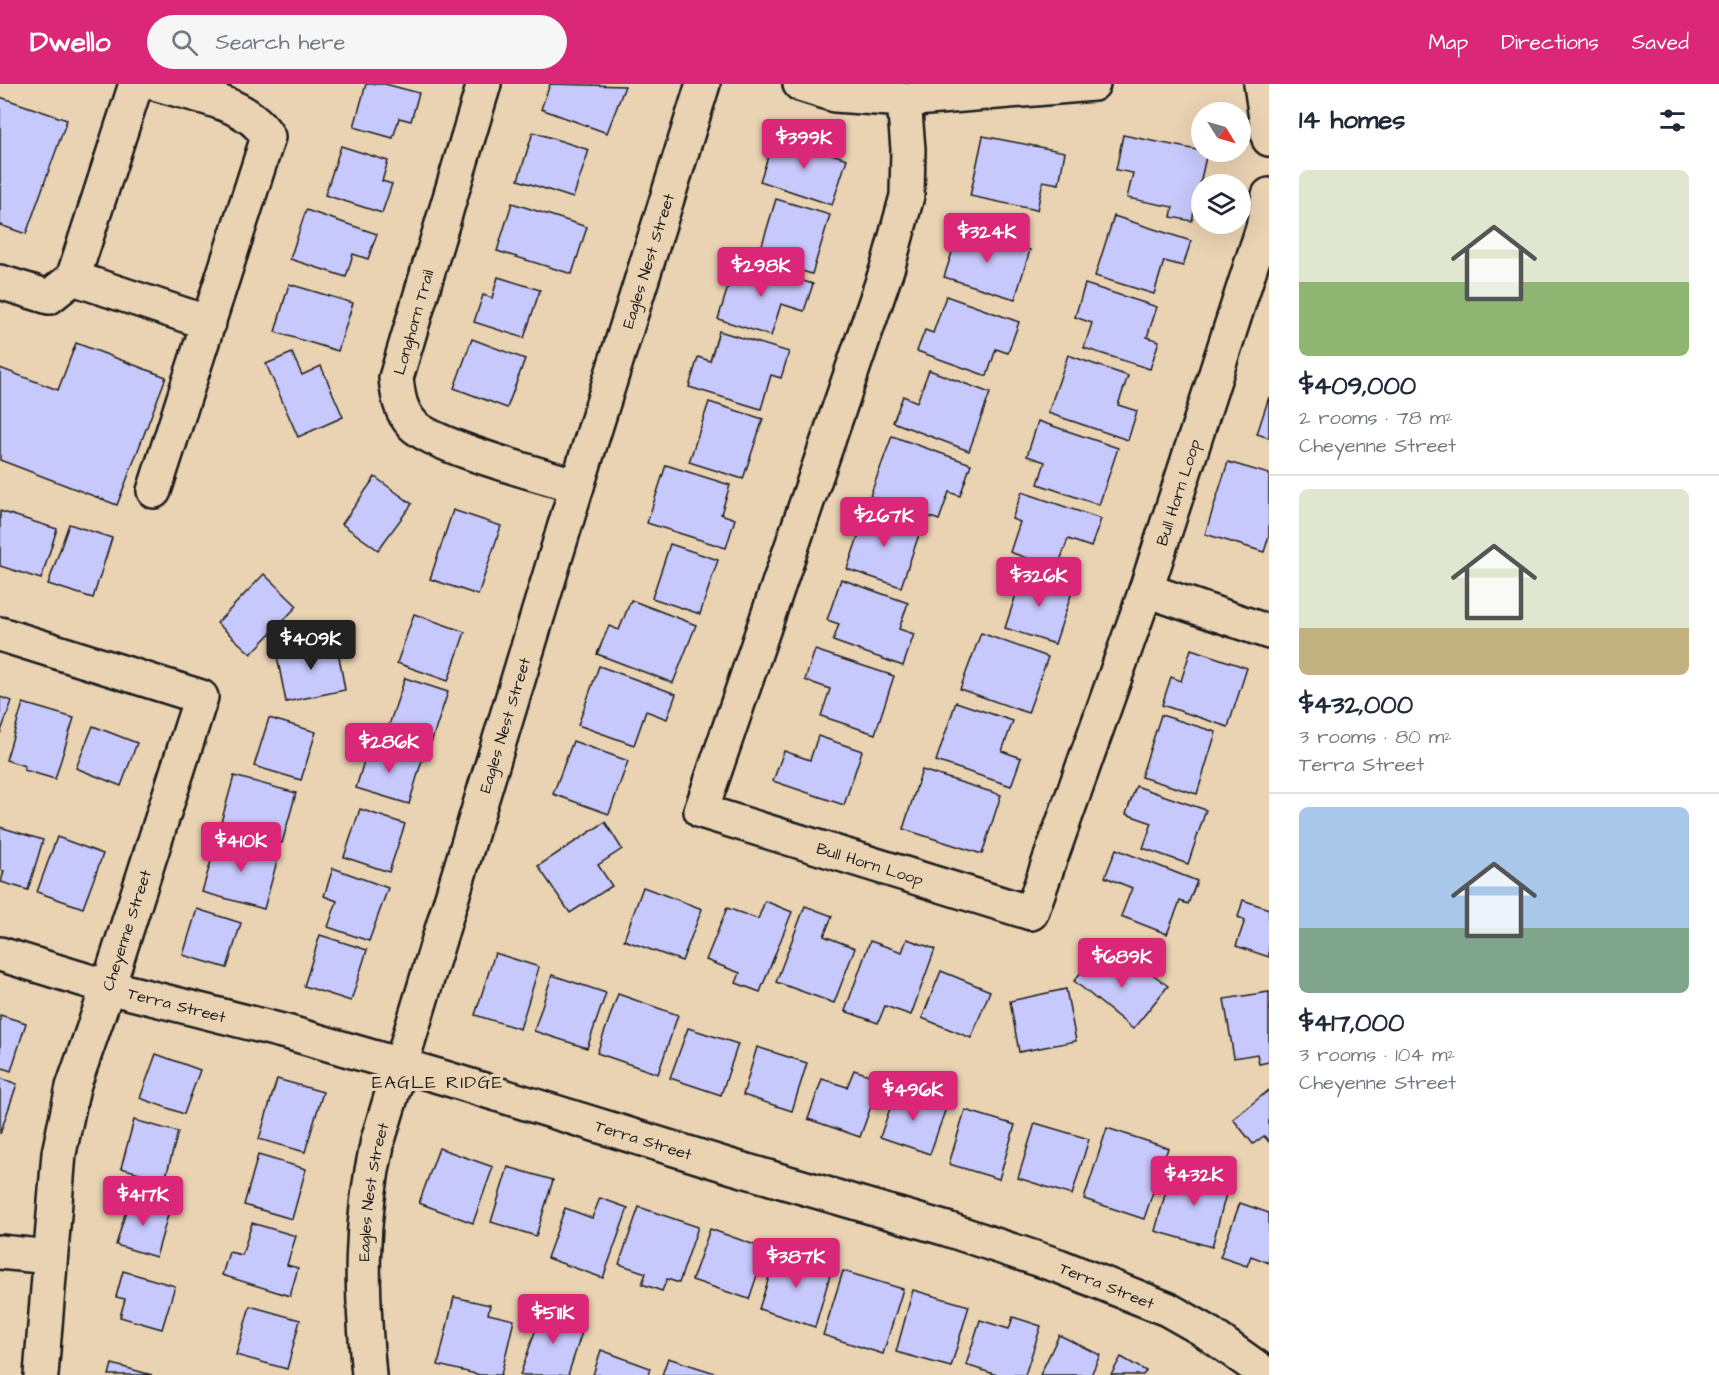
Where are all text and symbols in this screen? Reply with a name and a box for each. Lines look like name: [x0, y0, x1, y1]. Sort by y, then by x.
search box: [147, 15, 567, 69]
text: Dwello: [30, 23, 111, 62]
icon: search: [168, 26, 201, 59]
text: Search here: [216, 27, 345, 58]
text: Map: [1428, 28, 1468, 57]
text: Directions: [1501, 28, 1599, 57]
text: Saved: [1632, 28, 1689, 57]
north arrow: [1191, 102, 1251, 162]
map controls: [1191, 102, 1251, 234]
text: 14 homes: [1299, 102, 1405, 138]
icon: filters: [1656, 104, 1689, 137]
pin: $399K: [762, 119, 846, 170]
text: $399K: [776, 124, 832, 152]
button: layers: [1191, 174, 1251, 234]
street label: Eagles Nest Street: [617, 190, 680, 331]
icon: home: [1440, 209, 1548, 317]
pin: $324K: [945, 213, 1029, 264]
text: $324K: [958, 218, 1016, 246]
pin: $298K: [719, 247, 803, 298]
text: $298K: [731, 252, 791, 280]
street label: Longhorn Trail: [388, 267, 440, 378]
text: $409,000: [1299, 368, 1416, 404]
text: 2 rooms · 78 m²: [1299, 404, 1453, 432]
text: Cheyenne Street: [1299, 432, 1456, 460]
street label: Bull Horn Loop: [1151, 436, 1206, 549]
pin: $267K: [842, 497, 926, 548]
text: $267K: [854, 502, 914, 530]
icon: home: [1440, 528, 1548, 636]
pin: $326K: [997, 557, 1081, 608]
text: $326K: [1010, 562, 1068, 590]
pin: $409K: [269, 620, 353, 671]
text: $409K: [281, 625, 341, 653]
street label: Eagles Nest Street: [474, 654, 536, 796]
text: $432,000: [1299, 687, 1413, 723]
pin: $286K: [347, 723, 431, 774]
text: 3 rooms · 80 m²: [1299, 723, 1452, 751]
text: $286K: [359, 728, 419, 756]
text: Terra Street: [1299, 751, 1424, 779]
pin: $410K: [199, 822, 283, 873]
text: $410K: [215, 827, 267, 855]
street label: Bull Horn Loop: [814, 837, 926, 891]
icon: home: [1440, 846, 1548, 954]
street label: Cheyenne Street: [97, 867, 158, 994]
pin: $689K: [1080, 938, 1164, 989]
text: $689K: [1092, 943, 1152, 971]
street label: Terra Street: [125, 982, 228, 1028]
text: $417,000: [1299, 1005, 1404, 1041]
text: 3 rooms · 104 m²: [1299, 1041, 1455, 1069]
text: Cheyenne Street: [1299, 1069, 1456, 1097]
district label: EAGLE RIDGE: [372, 1070, 504, 1095]
pin: $496K: [871, 1071, 955, 1122]
text: $496K: [883, 1076, 943, 1104]
street label: Terra Street: [592, 1115, 695, 1166]
street label: Eagles Nest Street: [353, 1119, 395, 1262]
pin: $432K: [1152, 1156, 1236, 1207]
text: $432K: [1165, 1161, 1223, 1189]
pin: $417K: [101, 1176, 185, 1227]
text: $417K: [117, 1181, 169, 1209]
pin: $387K: [754, 1238, 838, 1289]
text: $387K: [767, 1243, 825, 1271]
street label: Terra Street: [1056, 1257, 1158, 1315]
pin: $511K: [511, 1294, 595, 1345]
text: $511K: [532, 1299, 574, 1327]

